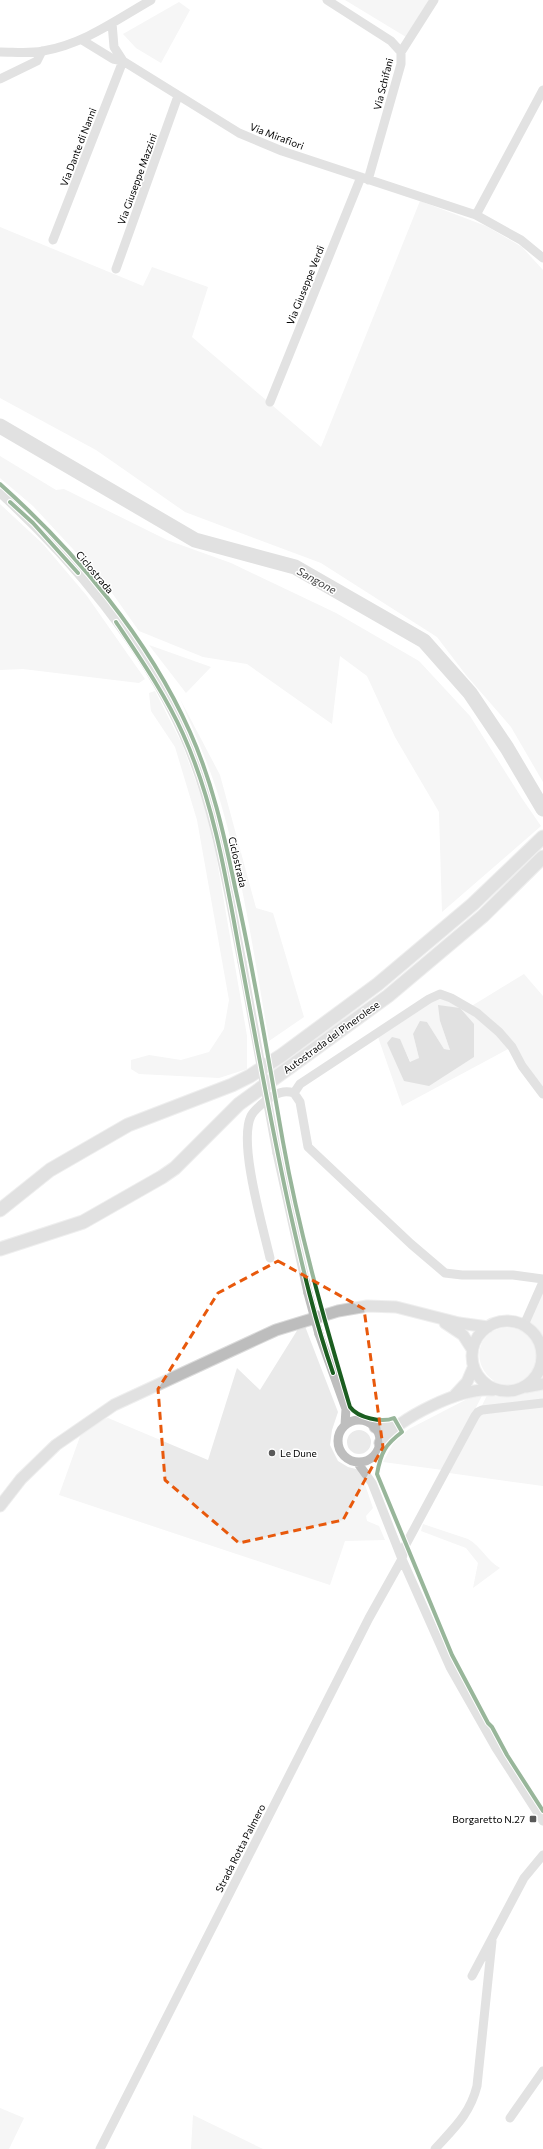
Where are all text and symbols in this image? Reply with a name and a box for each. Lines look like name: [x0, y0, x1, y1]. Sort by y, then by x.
street label: Via Schifani: [371, 57, 395, 111]
street label: Via Dante di Nanni: [57, 106, 99, 188]
street label: Via Mirafiori: [248, 120, 306, 152]
street label: Via Giuseppe Mazzini: [115, 132, 159, 226]
street label: Via Giuseppe Verdi: [284, 244, 326, 326]
street label: Ciclostrada: [74, 548, 116, 596]
water label: Sangone: [295, 564, 339, 596]
street label: Ciclostrada: [226, 836, 250, 888]
street label: Autostrada del Pinerolese: [281, 998, 381, 1076]
place label: Le Dune: [280, 1447, 317, 1459]
marker: Le Dune: [267, 1448, 277, 1458]
street label: Strada Rotta Palmero: [213, 1802, 267, 1894]
place label: Borgaretto N.27: [452, 1813, 525, 1825]
marker: Borgaretto N.27: [528, 1814, 538, 1824]

